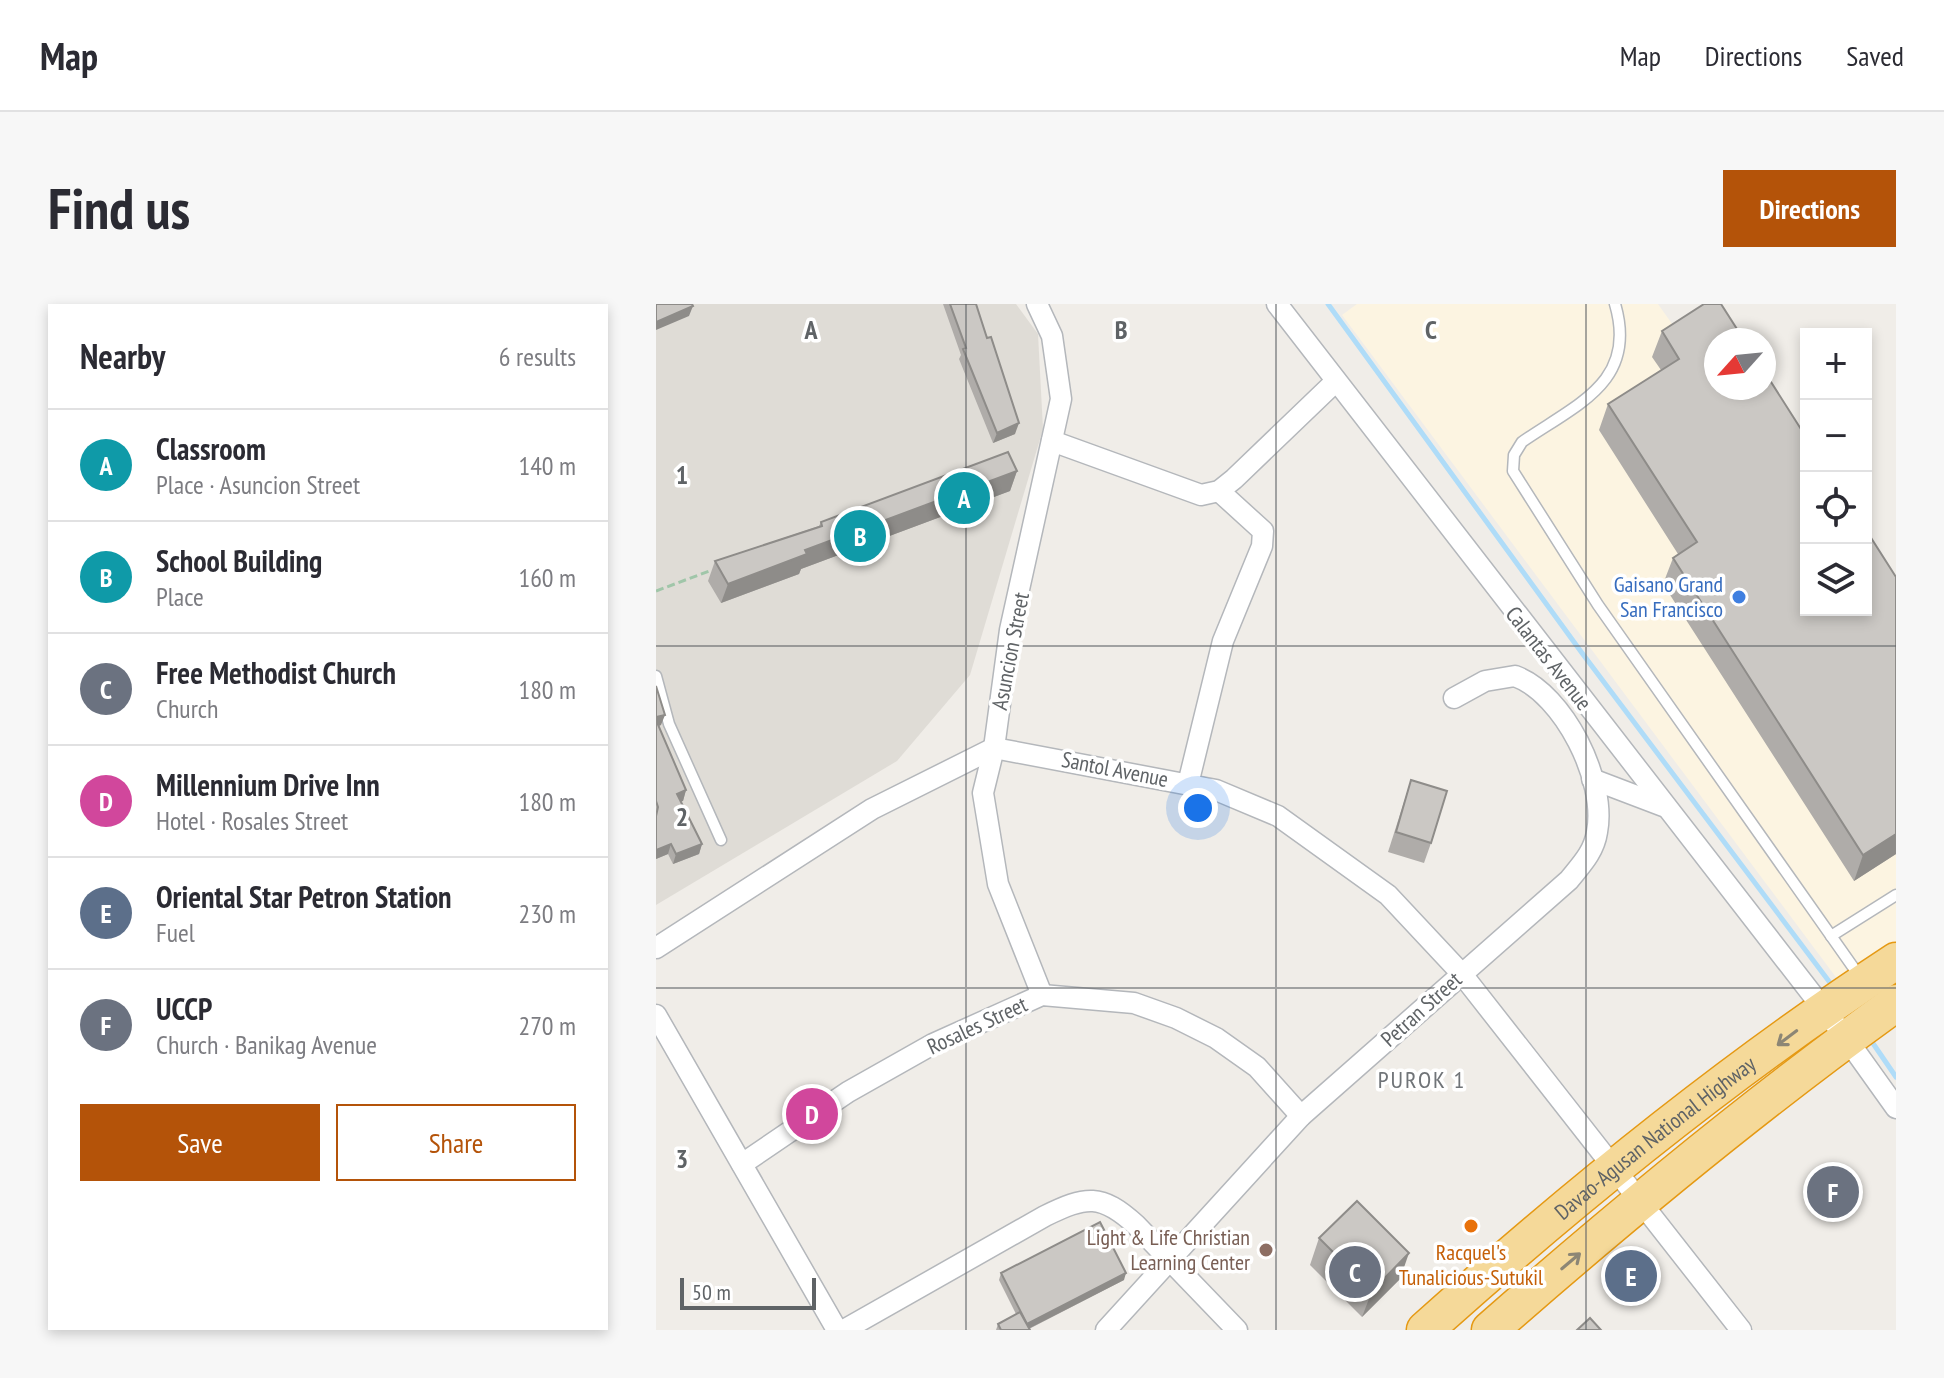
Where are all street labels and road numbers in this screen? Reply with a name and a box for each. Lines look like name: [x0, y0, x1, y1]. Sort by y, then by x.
street label: Asuncion Street: [985, 590, 1035, 712]
street label: Calantas Avenue: [1500, 600, 1598, 716]
street label: Santol Avenue: [1059, 745, 1171, 793]
street label: Petran Street: [1375, 965, 1467, 1053]
street label: Rosales Street: [922, 990, 1032, 1060]
street label: Davao-Agusan National Highway: [1549, 1049, 1762, 1226]

